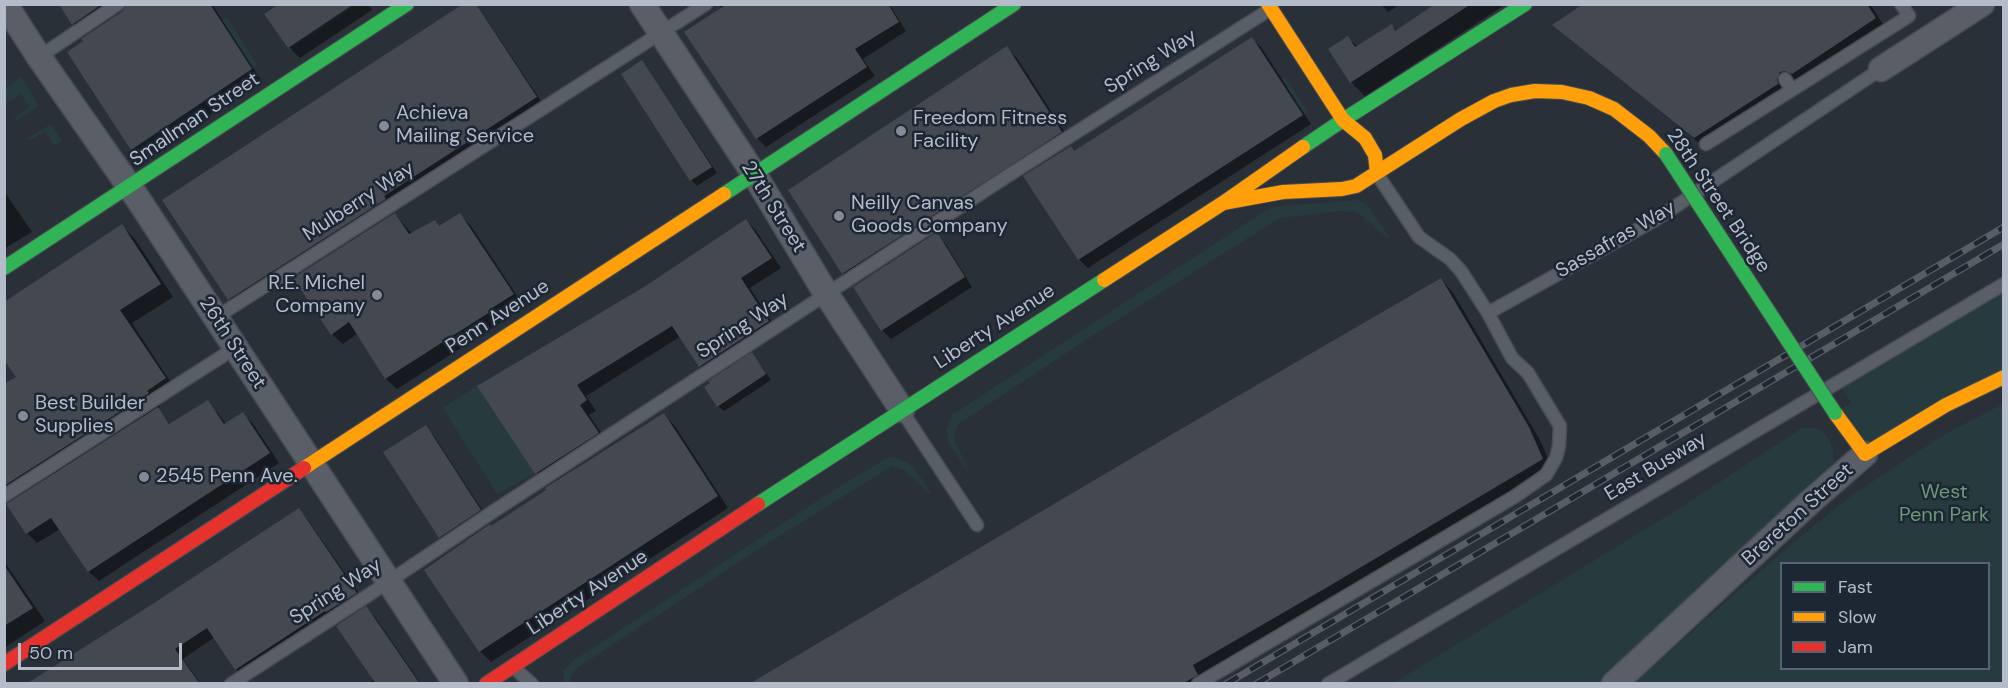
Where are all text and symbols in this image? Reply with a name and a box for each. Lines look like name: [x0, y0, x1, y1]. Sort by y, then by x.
street label: Spring Way: [1100, 24, 1202, 100]
street label: Smallman Street: [126, 68, 264, 172]
place label: Achieva Mailing Service: [396, 102, 534, 149]
place label: Freedom Fitness Facility: [913, 107, 1067, 154]
marker: Achieva Mailing Service: [377, 119, 391, 133]
marker: Freedom Fitness Facility: [894, 124, 908, 138]
street label: 28th Street Bridge: [1661, 124, 1775, 278]
street label: Mulberry Way: [299, 157, 419, 247]
street label: 27th Street: [735, 157, 811, 257]
place label: Neilly Canvas Goods Company: [851, 192, 1007, 239]
street label: Sassafras Way: [1552, 196, 1680, 284]
marker: Neilly Canvas Goods Company: [832, 209, 846, 223]
place label: R.E. Michel Company: [268, 272, 365, 319]
street label: Penn Avenue: [442, 275, 554, 359]
street label: Liberty Avenue: [930, 279, 1060, 375]
marker: R.E. Michel Company: [370, 288, 384, 302]
street label: Spring Way: [693, 288, 793, 364]
street label: 26th Street: [193, 292, 271, 394]
place label: Best Builder Supplies: [35, 392, 145, 439]
marker: Best Builder Supplies: [16, 409, 30, 423]
street label: East Busway: [1601, 427, 1711, 507]
street label: Brereton Street: [1737, 459, 1859, 571]
place label: 2545 Penn Ave.: [156, 465, 298, 489]
marker: 2545 Penn Ave.: [137, 470, 151, 484]
park label: West Penn Park: [1899, 481, 1989, 528]
street label: Liberty Avenue: [523, 545, 653, 641]
street label: Spring Way: [286, 554, 386, 630]
legend: [1780, 562, 1990, 670]
text: Fast: [1838, 575, 1873, 599]
text: Slow: [1838, 605, 1877, 629]
scale bar: [21, 631, 184, 669]
text: Jam: [1838, 635, 1873, 659]
text: 50 m: [29, 641, 73, 665]

